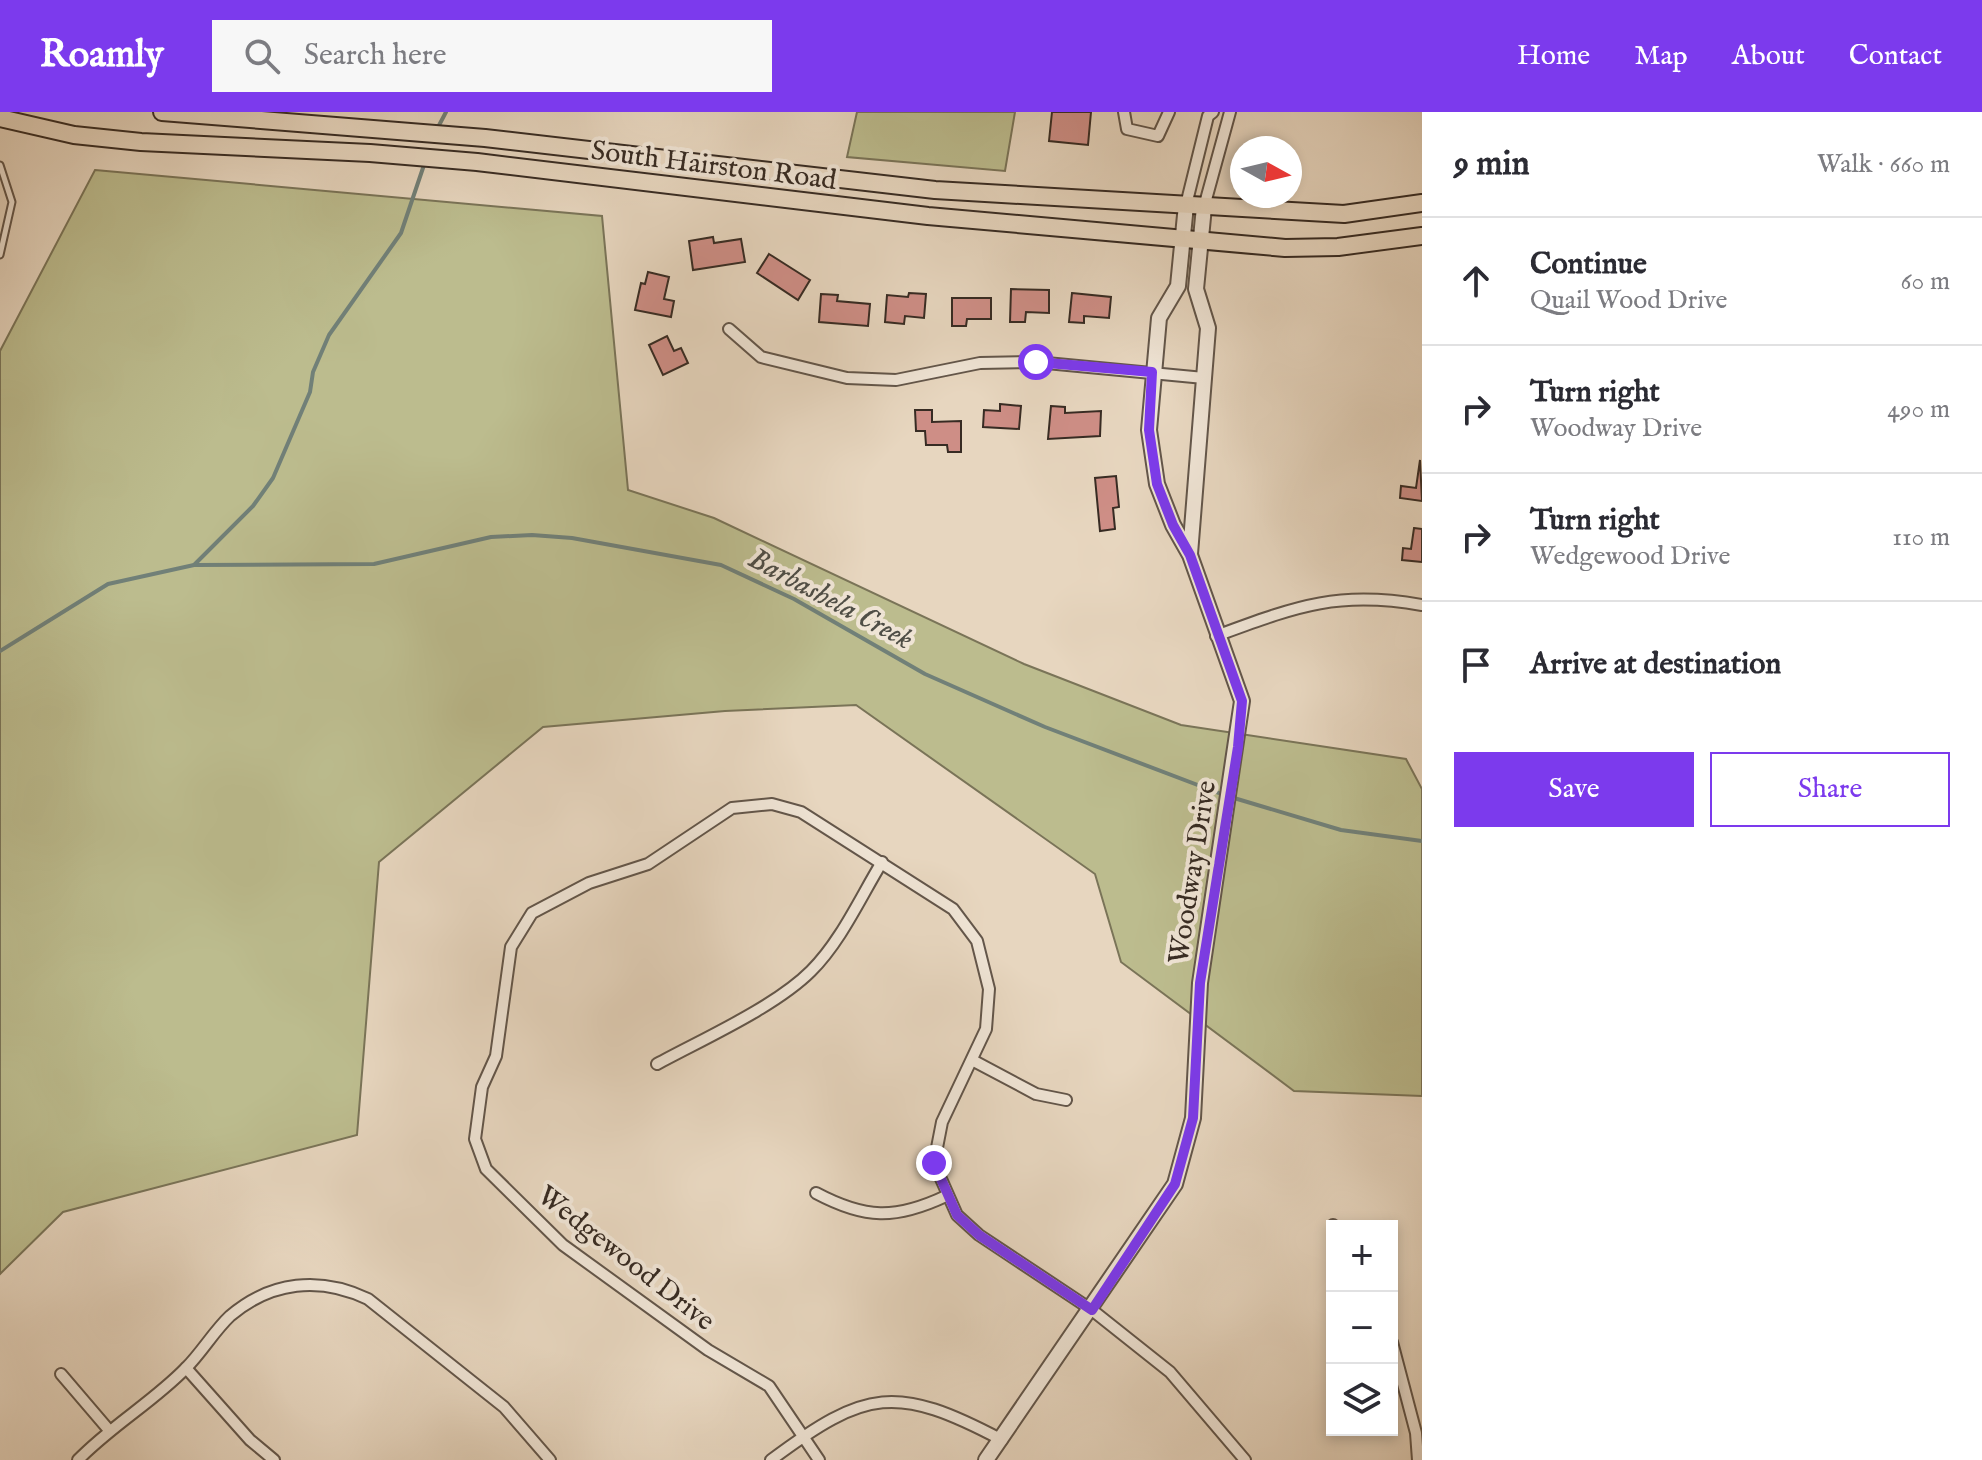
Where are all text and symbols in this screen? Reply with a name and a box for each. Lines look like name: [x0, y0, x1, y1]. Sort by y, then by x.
search box: [212, 20, 772, 92]
text: Roamly: [40, 32, 164, 80]
icon: search: [240, 34, 284, 78]
text: Search here: [304, 37, 447, 75]
text: Home: [1517, 39, 1590, 74]
text: Map: [1634, 39, 1688, 74]
text: About: [1732, 39, 1805, 74]
text: Contact: [1849, 39, 1942, 74]
street label: South Hairston Road: [589, 134, 839, 199]
north arrow: [1230, 136, 1302, 208]
text: 9 min: [1454, 143, 1530, 186]
text: Walk · 660 m: [1817, 148, 1950, 181]
text: Continue: [1530, 246, 1647, 284]
icon: ahead: [1454, 259, 1498, 303]
text: 60 m: [1901, 265, 1950, 298]
text: Quail Wood Drive: [1530, 284, 1727, 317]
route start: [1018, 344, 1054, 380]
text: Turn right: [1530, 374, 1660, 412]
icon: right: [1454, 387, 1498, 431]
text: 490 m: [1887, 393, 1950, 426]
text: Woodway Drive: [1530, 412, 1702, 445]
text: Turn right: [1530, 502, 1660, 540]
icon: right: [1454, 515, 1498, 559]
text: 110 m: [1892, 521, 1950, 554]
water label: Barbashela Creek: [741, 540, 919, 659]
text: Wedgewood Drive: [1530, 540, 1730, 573]
icon: arrive: [1454, 643, 1498, 687]
text: Arrive at destination: [1530, 646, 1781, 684]
button: Save: [1454, 752, 1694, 827]
button: Share: [1710, 752, 1950, 827]
street label: Woodway Drive: [1162, 778, 1225, 967]
route end: [916, 1145, 952, 1181]
street label: Wedgewood Drive: [530, 1179, 721, 1339]
map controls: [1326, 1220, 1398, 1436]
button: +: [1326, 1220, 1398, 1292]
button: −: [1326, 1292, 1398, 1364]
button: layers: [1326, 1364, 1398, 1436]

